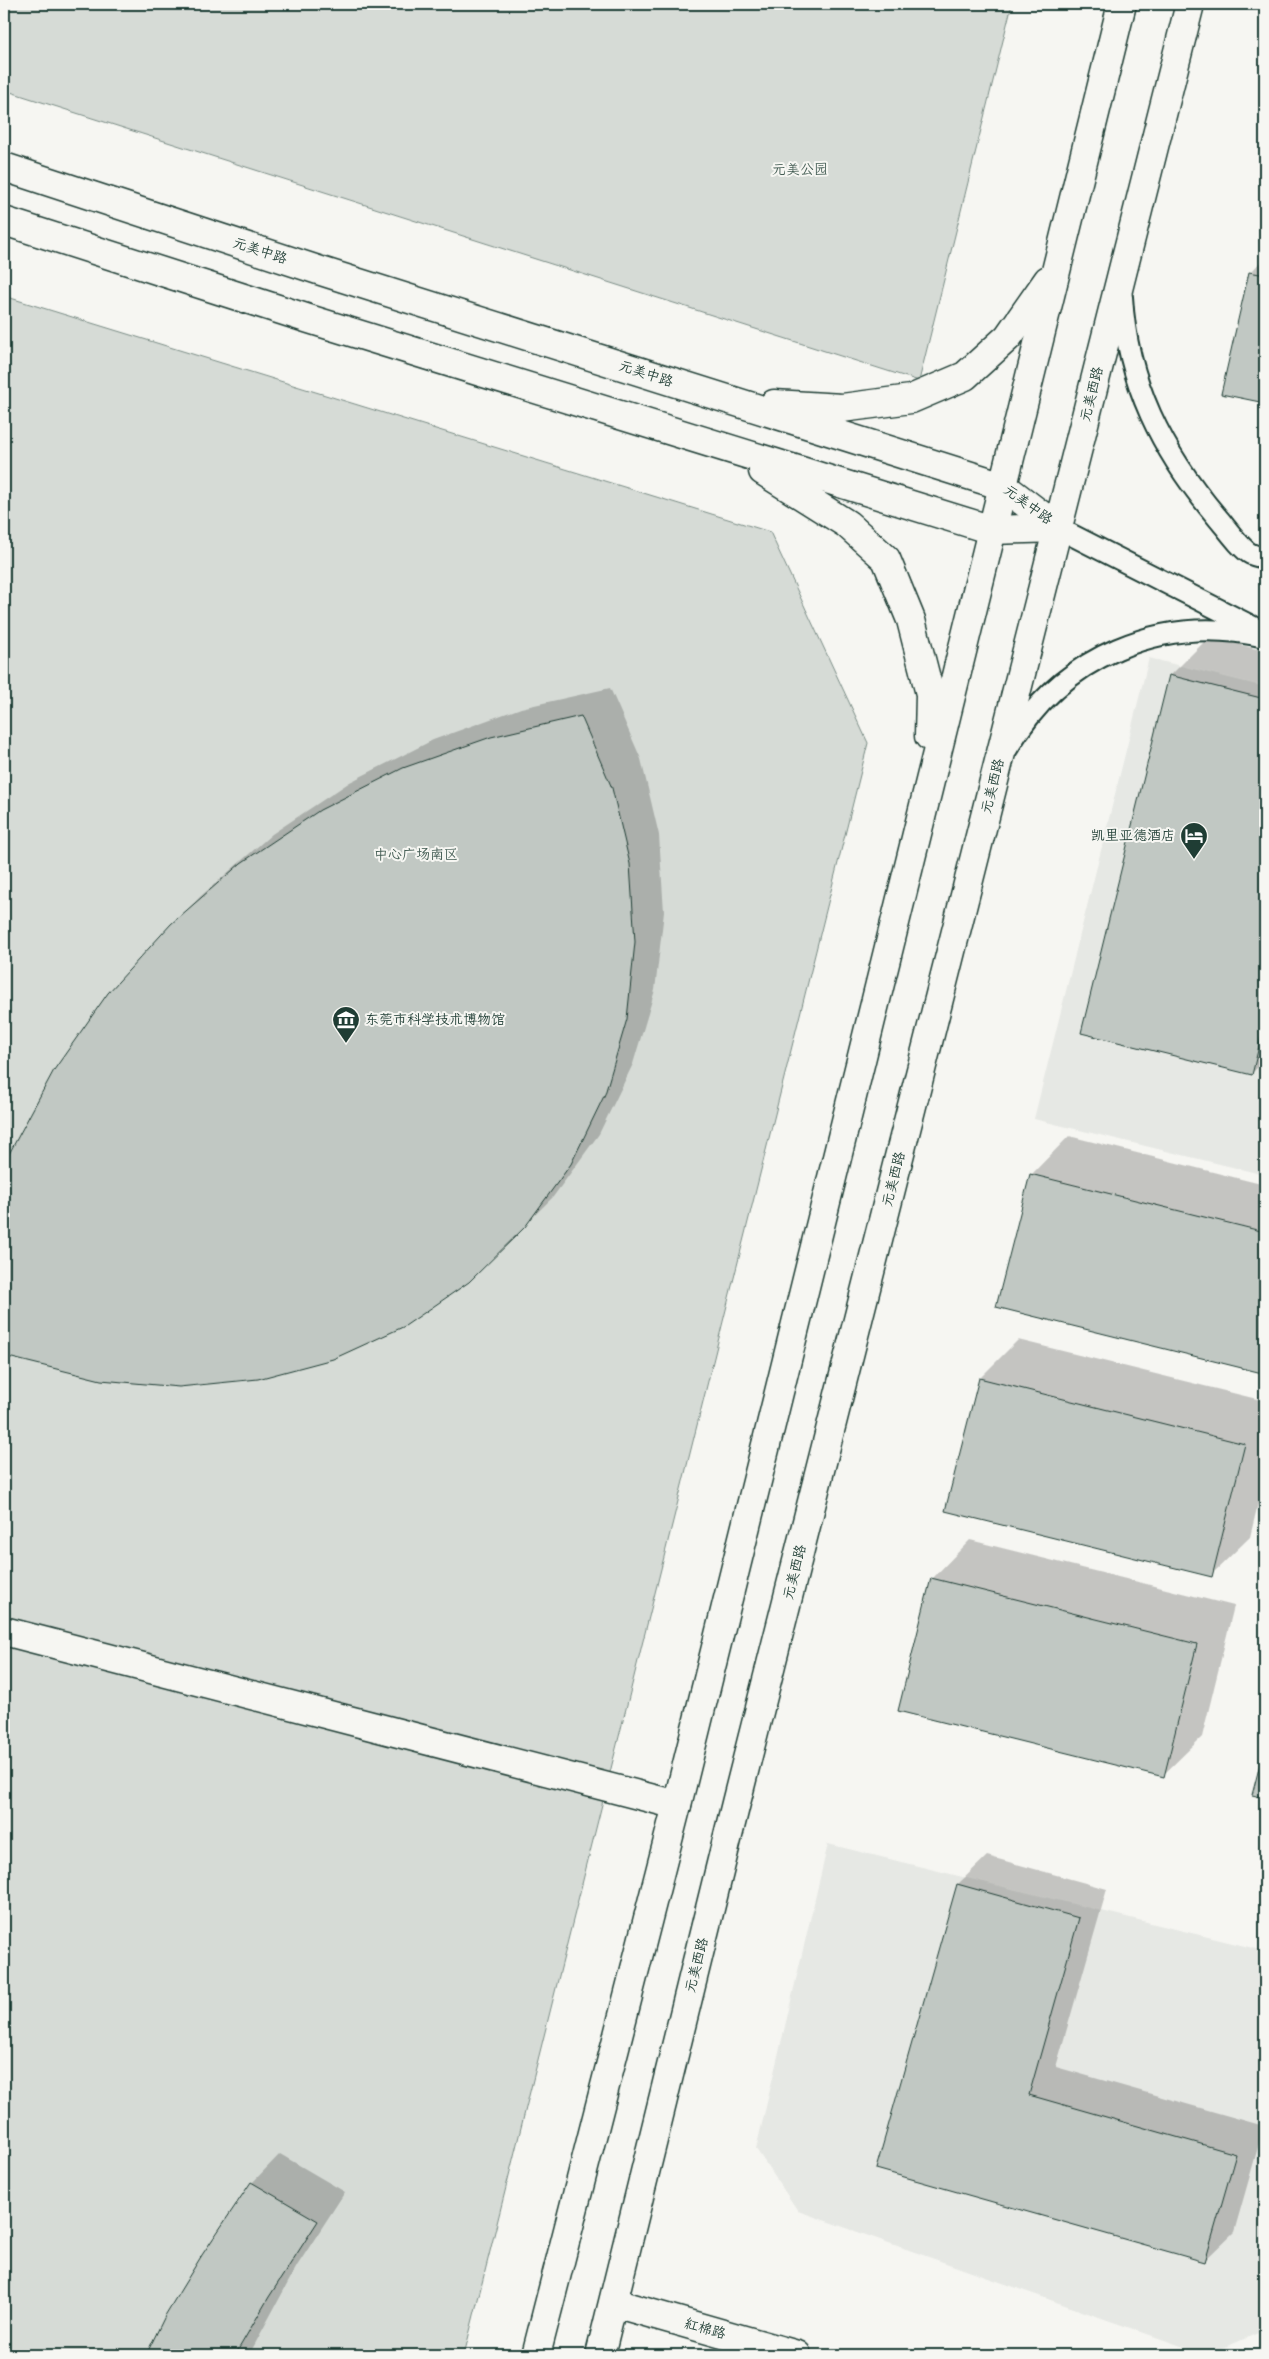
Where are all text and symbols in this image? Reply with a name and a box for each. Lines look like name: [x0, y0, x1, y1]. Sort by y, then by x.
park label: 元美公园: [772, 159, 828, 181]
street label: 元美中路: [230, 232, 290, 270]
street label: 元美中路: [616, 355, 676, 393]
street label: 元美西路: [1075, 364, 1109, 424]
street label: 元美中路: [999, 480, 1057, 530]
street label: 元美西路: [976, 756, 1010, 816]
hotel icon: 凯里亚德酒店: [1179, 821, 1209, 860]
place label: 凯里亚德酒店: [1091, 825, 1175, 847]
park label: 中心广场南区: [374, 844, 458, 866]
museum icon: 东莞市科学技术博物馆: [331, 1005, 361, 1044]
place label: 东莞市科学技术博物馆: [365, 1009, 505, 1031]
street label: 元美西路: [877, 1149, 911, 1209]
street label: 元美西路: [778, 1542, 812, 1602]
street label: 元美西路: [680, 1935, 714, 1995]
street label: 紅棉路: [682, 2313, 728, 2345]

